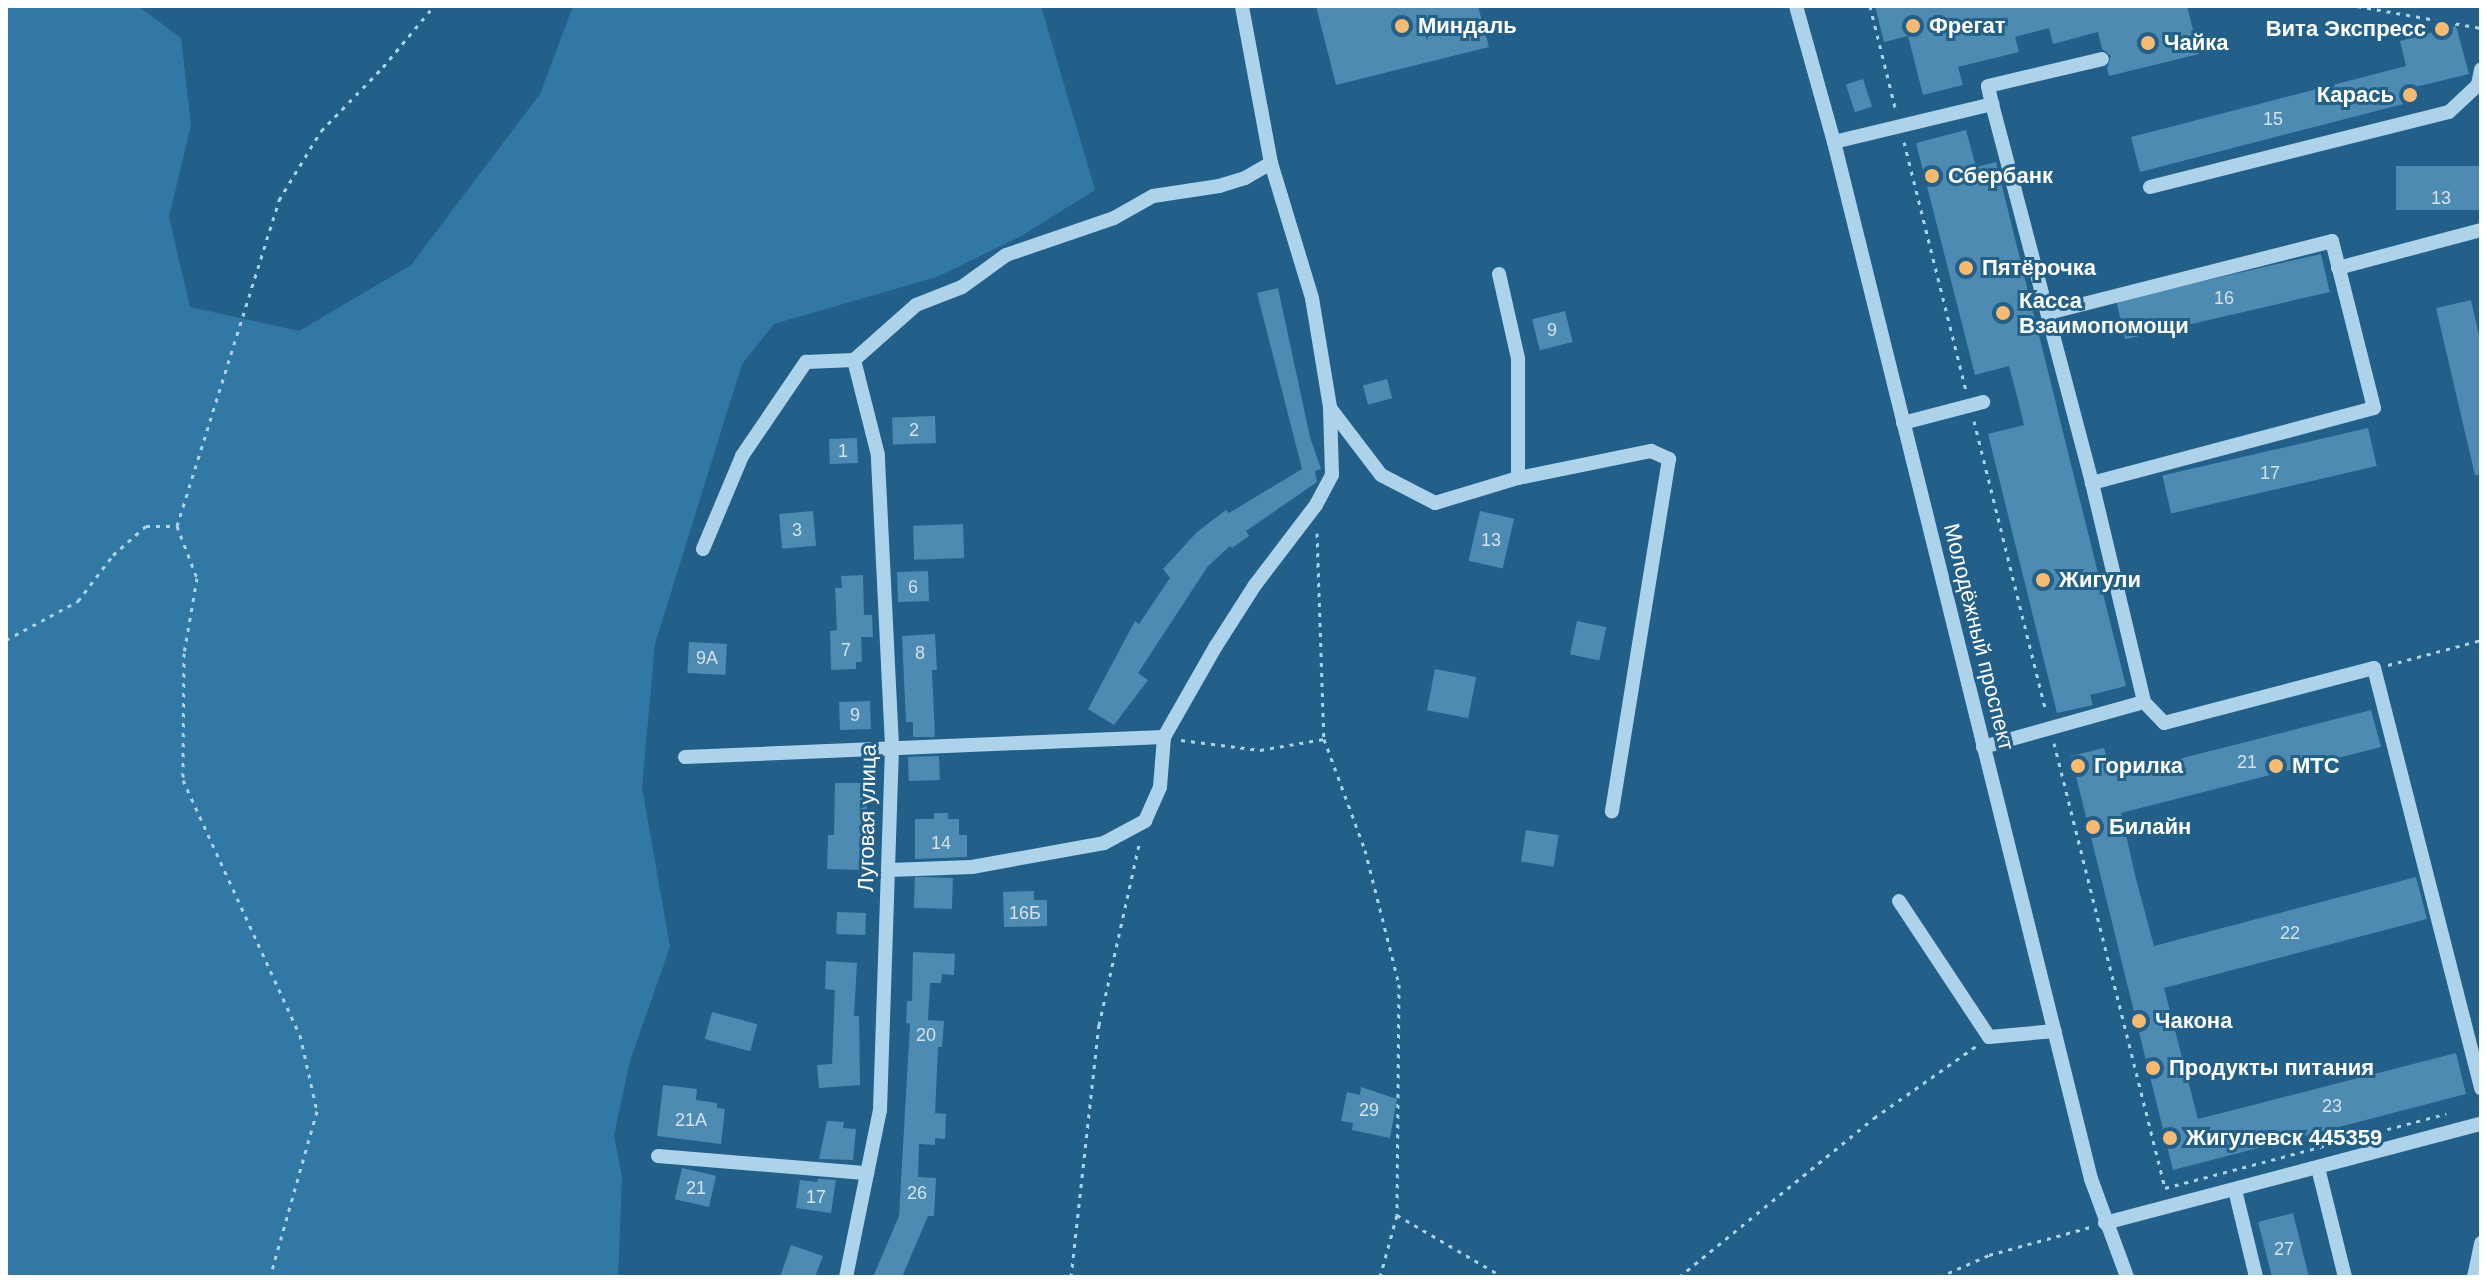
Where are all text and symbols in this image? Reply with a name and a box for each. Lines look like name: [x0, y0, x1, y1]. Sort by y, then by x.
place label: Миндаль: [1418, 13, 1517, 39]
place label: Фрегат: [1929, 13, 2006, 39]
place label: Вита Экспресс: [2266, 16, 2426, 42]
marker: Миндаль: [1393, 17, 1411, 35]
marker: Фрегат: [1904, 17, 1922, 35]
marker: Вита Экспресс: [2433, 20, 2451, 38]
place label: Чайка: [2164, 30, 2228, 56]
marker: Чайка: [2139, 34, 2157, 52]
place label: Карась: [2317, 82, 2394, 108]
marker: Карась: [2401, 86, 2419, 104]
house number: 15: [2263, 108, 2283, 130]
place label: Сбербанк: [1948, 163, 2053, 189]
marker: Сбербанк: [1923, 167, 1941, 185]
house number: 13: [2431, 187, 2451, 209]
place label: Пятёрочка: [1982, 255, 2096, 281]
marker: Пятёрочка: [1957, 259, 1975, 277]
place label: Касса Взаимопомощи: [2019, 287, 2189, 338]
house number: 16: [2214, 287, 2234, 309]
marker: Касса Взаимопомощи: [1994, 304, 2012, 322]
house number: 9: [1547, 319, 1557, 341]
house number: 2: [909, 419, 919, 441]
house number: 1: [838, 440, 848, 462]
house number: 17: [2260, 462, 2280, 484]
house number: 3: [792, 519, 802, 541]
street label: Молодёжный проспект: [1938, 521, 2020, 753]
house number: 13: [1481, 529, 1501, 551]
place label: Жигули: [2059, 567, 2141, 593]
marker: Жигули: [2034, 571, 2052, 589]
house number: 6: [908, 576, 918, 598]
house number: 7: [841, 639, 851, 661]
house number: 8: [915, 642, 925, 664]
house number: 9А: [696, 647, 718, 669]
house number: 9: [850, 704, 860, 726]
street label: Луговая улица: [853, 744, 881, 892]
house number: 21: [2237, 751, 2257, 773]
place label: Горилка: [2094, 753, 2183, 779]
place label: МТС: [2292, 753, 2340, 779]
marker: Горилка: [2069, 757, 2087, 775]
marker: МТС: [2267, 757, 2285, 775]
place label: Билайн: [2109, 814, 2191, 840]
marker: Билайн: [2084, 818, 2102, 836]
house number: 14: [931, 832, 951, 854]
house number: 16Б: [1009, 902, 1041, 924]
house number: 22: [2280, 922, 2300, 944]
place label: Чакона: [2155, 1008, 2232, 1034]
marker: Чакона: [2130, 1012, 2148, 1030]
house number: 20: [916, 1024, 936, 1046]
place label: Продукты питания: [2169, 1055, 2374, 1081]
marker: Продукты питания: [2144, 1059, 2162, 1077]
house number: 23: [2322, 1095, 2342, 1117]
house number: 29: [1359, 1099, 1379, 1121]
house number: 21А: [675, 1109, 707, 1131]
place label: Жигулевск 445359: [2186, 1125, 2382, 1151]
marker: Жигулевск 445359: [2161, 1129, 2179, 1147]
house number: 21: [686, 1177, 706, 1199]
house number: 26: [907, 1182, 927, 1204]
house number: 17: [806, 1186, 826, 1208]
house number: 27: [2274, 1238, 2294, 1260]

